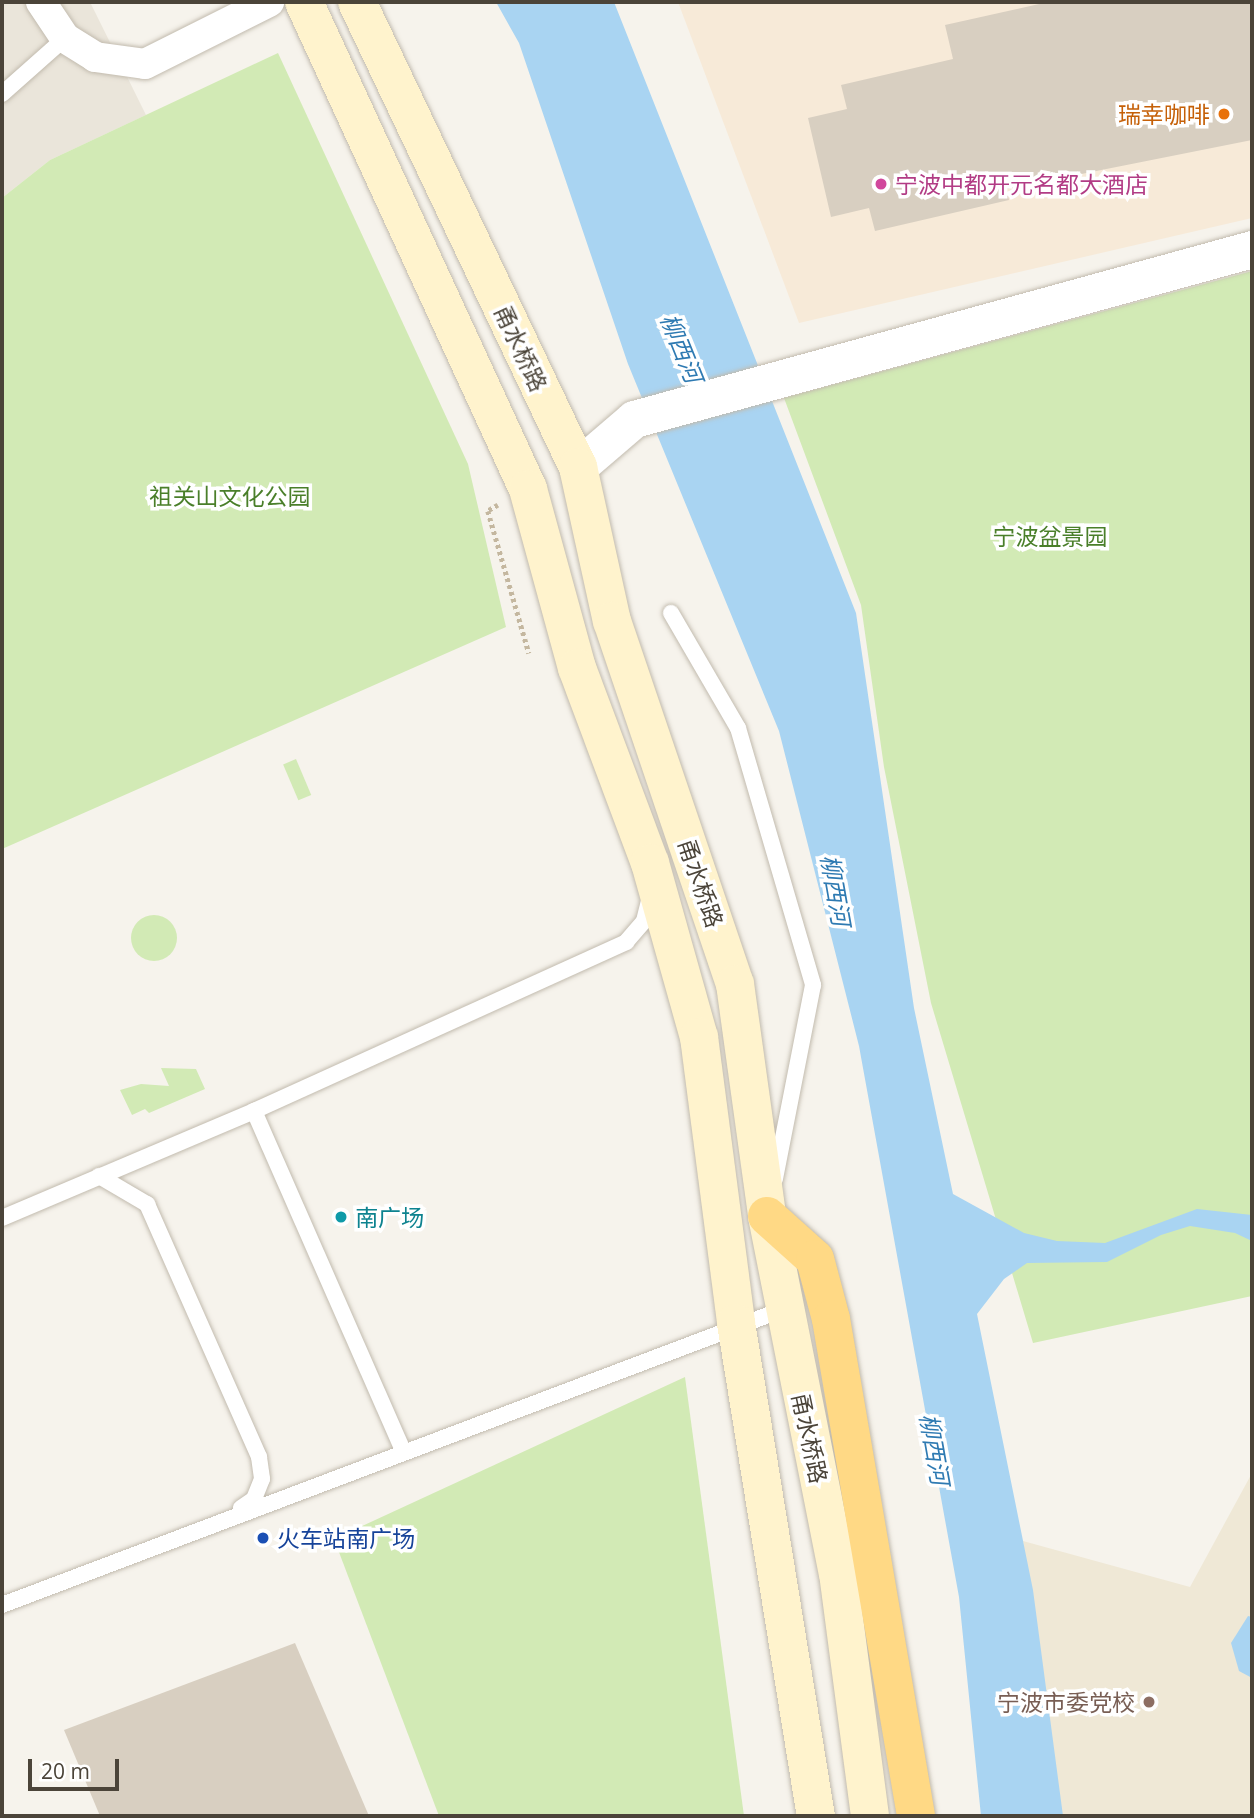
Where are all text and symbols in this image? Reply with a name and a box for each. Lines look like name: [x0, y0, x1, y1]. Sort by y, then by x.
place label: 瑞幸咖啡: [1118, 100, 1210, 128]
marker: 瑞幸咖啡: [1216, 106, 1232, 122]
place label: 宁波中都开元名都大酒店: [895, 170, 1148, 198]
marker: 宁波中都开元名都大酒店: [873, 176, 889, 192]
street label: 甬水桥路: [489, 300, 553, 396]
water label: 柳西河: [655, 309, 709, 387]
park label: 祖关山文化公园: [150, 482, 310, 510]
park label: 宁波盆景园: [993, 522, 1107, 550]
street label: 甬水桥路: [673, 835, 729, 931]
water label: 柳西河: [816, 852, 856, 928]
place label: 南广场: [355, 1203, 424, 1231]
marker: 南广场: [333, 1209, 349, 1225]
street label: 甬水桥路: [787, 1390, 833, 1486]
water label: 柳西河: [915, 1411, 955, 1487]
place label: 火车站南广场: [277, 1524, 415, 1552]
marker: 火车站南广场: [255, 1530, 271, 1546]
place label: 宁波市委党校: [997, 1688, 1135, 1716]
marker: 宁波市委党校: [1141, 1694, 1157, 1710]
scale bar: [32, 1744, 122, 1788]
text: 20 m: [41, 1757, 90, 1785]

